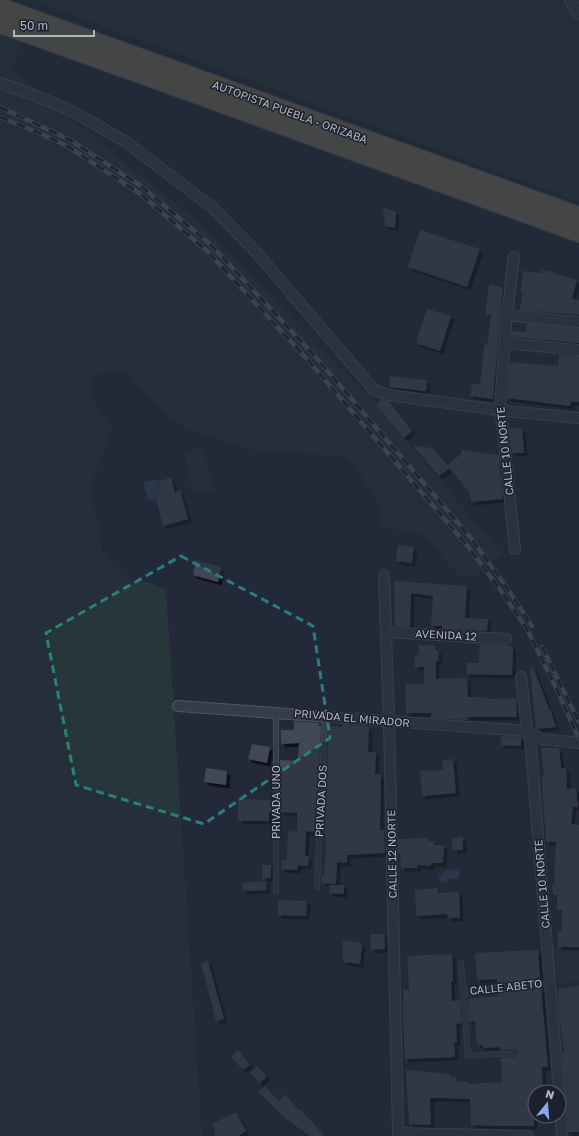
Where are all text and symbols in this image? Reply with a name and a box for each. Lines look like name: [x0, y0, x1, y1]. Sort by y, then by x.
scale bar: [14, 12, 94, 38]
text: 50 m: [20, 18, 48, 33]
street label: AUTOPISTA PUEBLA - ORIZABA: [211, 77, 370, 146]
street label: CALLE 10 NORTE: [493, 406, 516, 496]
street label: AVENIDA 12: [415, 626, 477, 643]
street label: PRIVADA EL MIRADOR: [294, 706, 411, 729]
street label: PRIVADA DOS: [312, 764, 329, 837]
street label: PRIVADA UNO: [269, 765, 282, 839]
street label: CALLE 12 NORTE: [384, 809, 399, 898]
street label: CALLE 10 NORTE: [531, 839, 552, 929]
street label: CALLE ABETO: [469, 976, 543, 997]
north arrow: [527, 1084, 567, 1124]
text: N: [544, 1087, 556, 1101]

